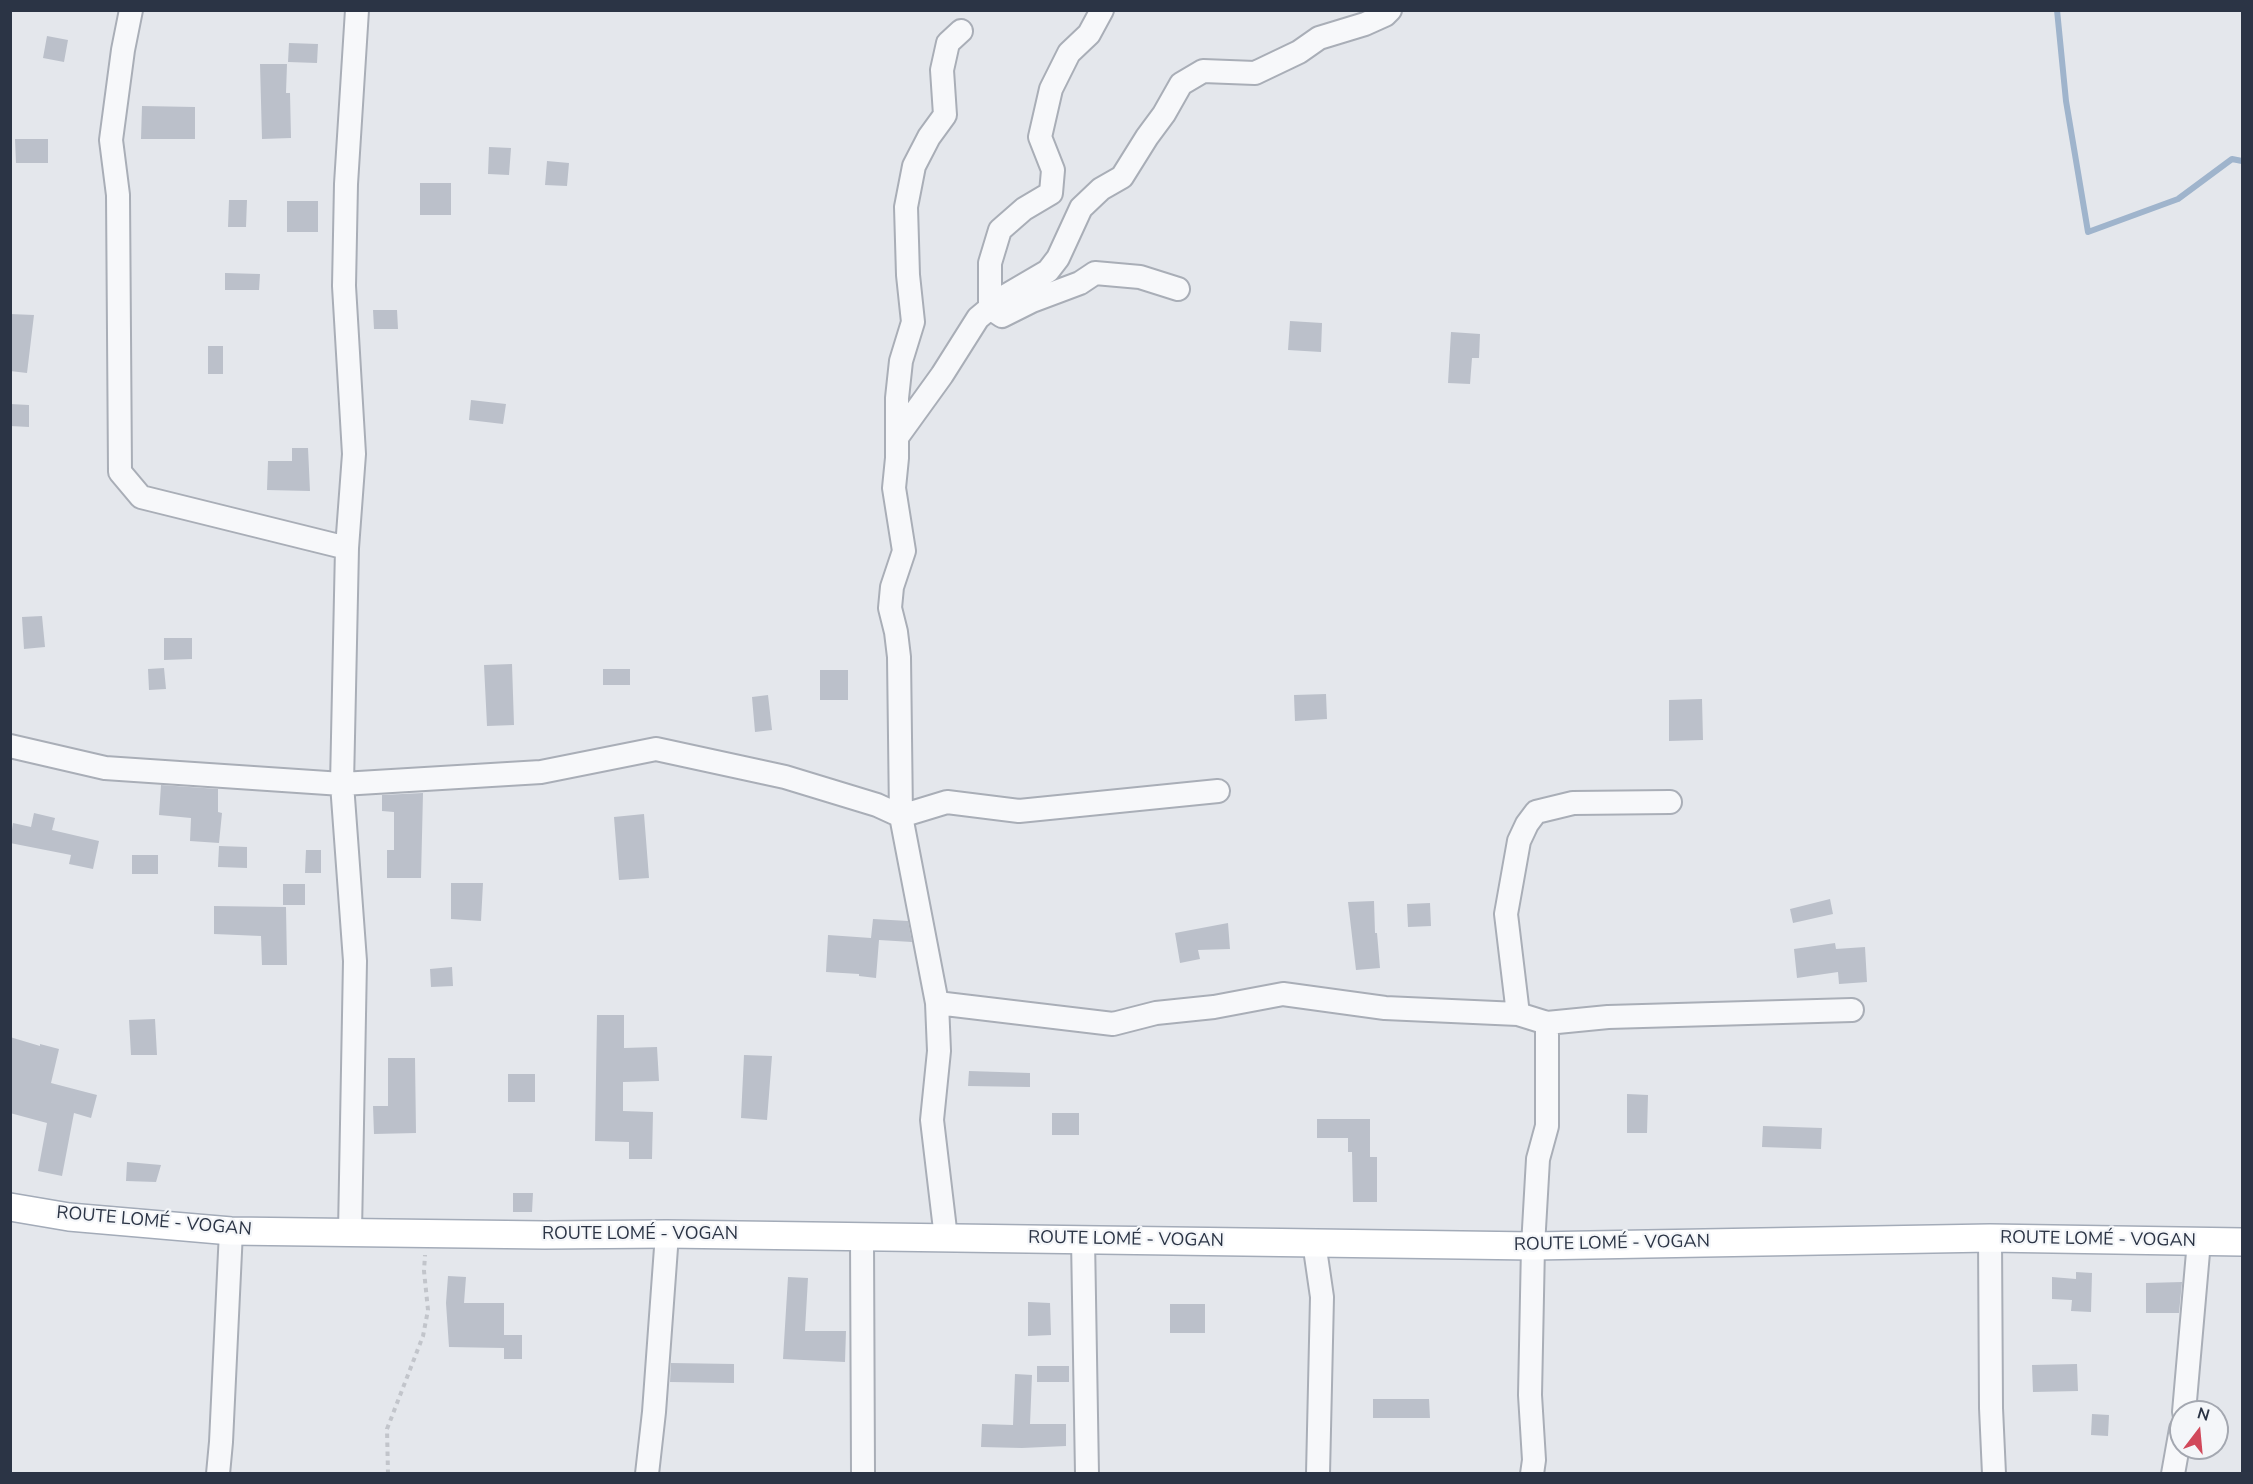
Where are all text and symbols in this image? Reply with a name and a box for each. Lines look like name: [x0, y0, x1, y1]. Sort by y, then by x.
street label: ROUTE LOMÉ - VOGAN: [55, 1203, 253, 1241]
street label: ROUTE LOMÉ - VOGAN: [542, 1224, 738, 1246]
street label: ROUTE LOMÉ - VOGAN: [1028, 1227, 1224, 1253]
street label: ROUTE LOMÉ - VOGAN: [2000, 1227, 2196, 1253]
street label: ROUTE LOMÉ - VOGAN: [1514, 1231, 1710, 1257]
north arrow: [2169, 1400, 2229, 1460]
text: N: [2195, 1402, 2212, 1427]

